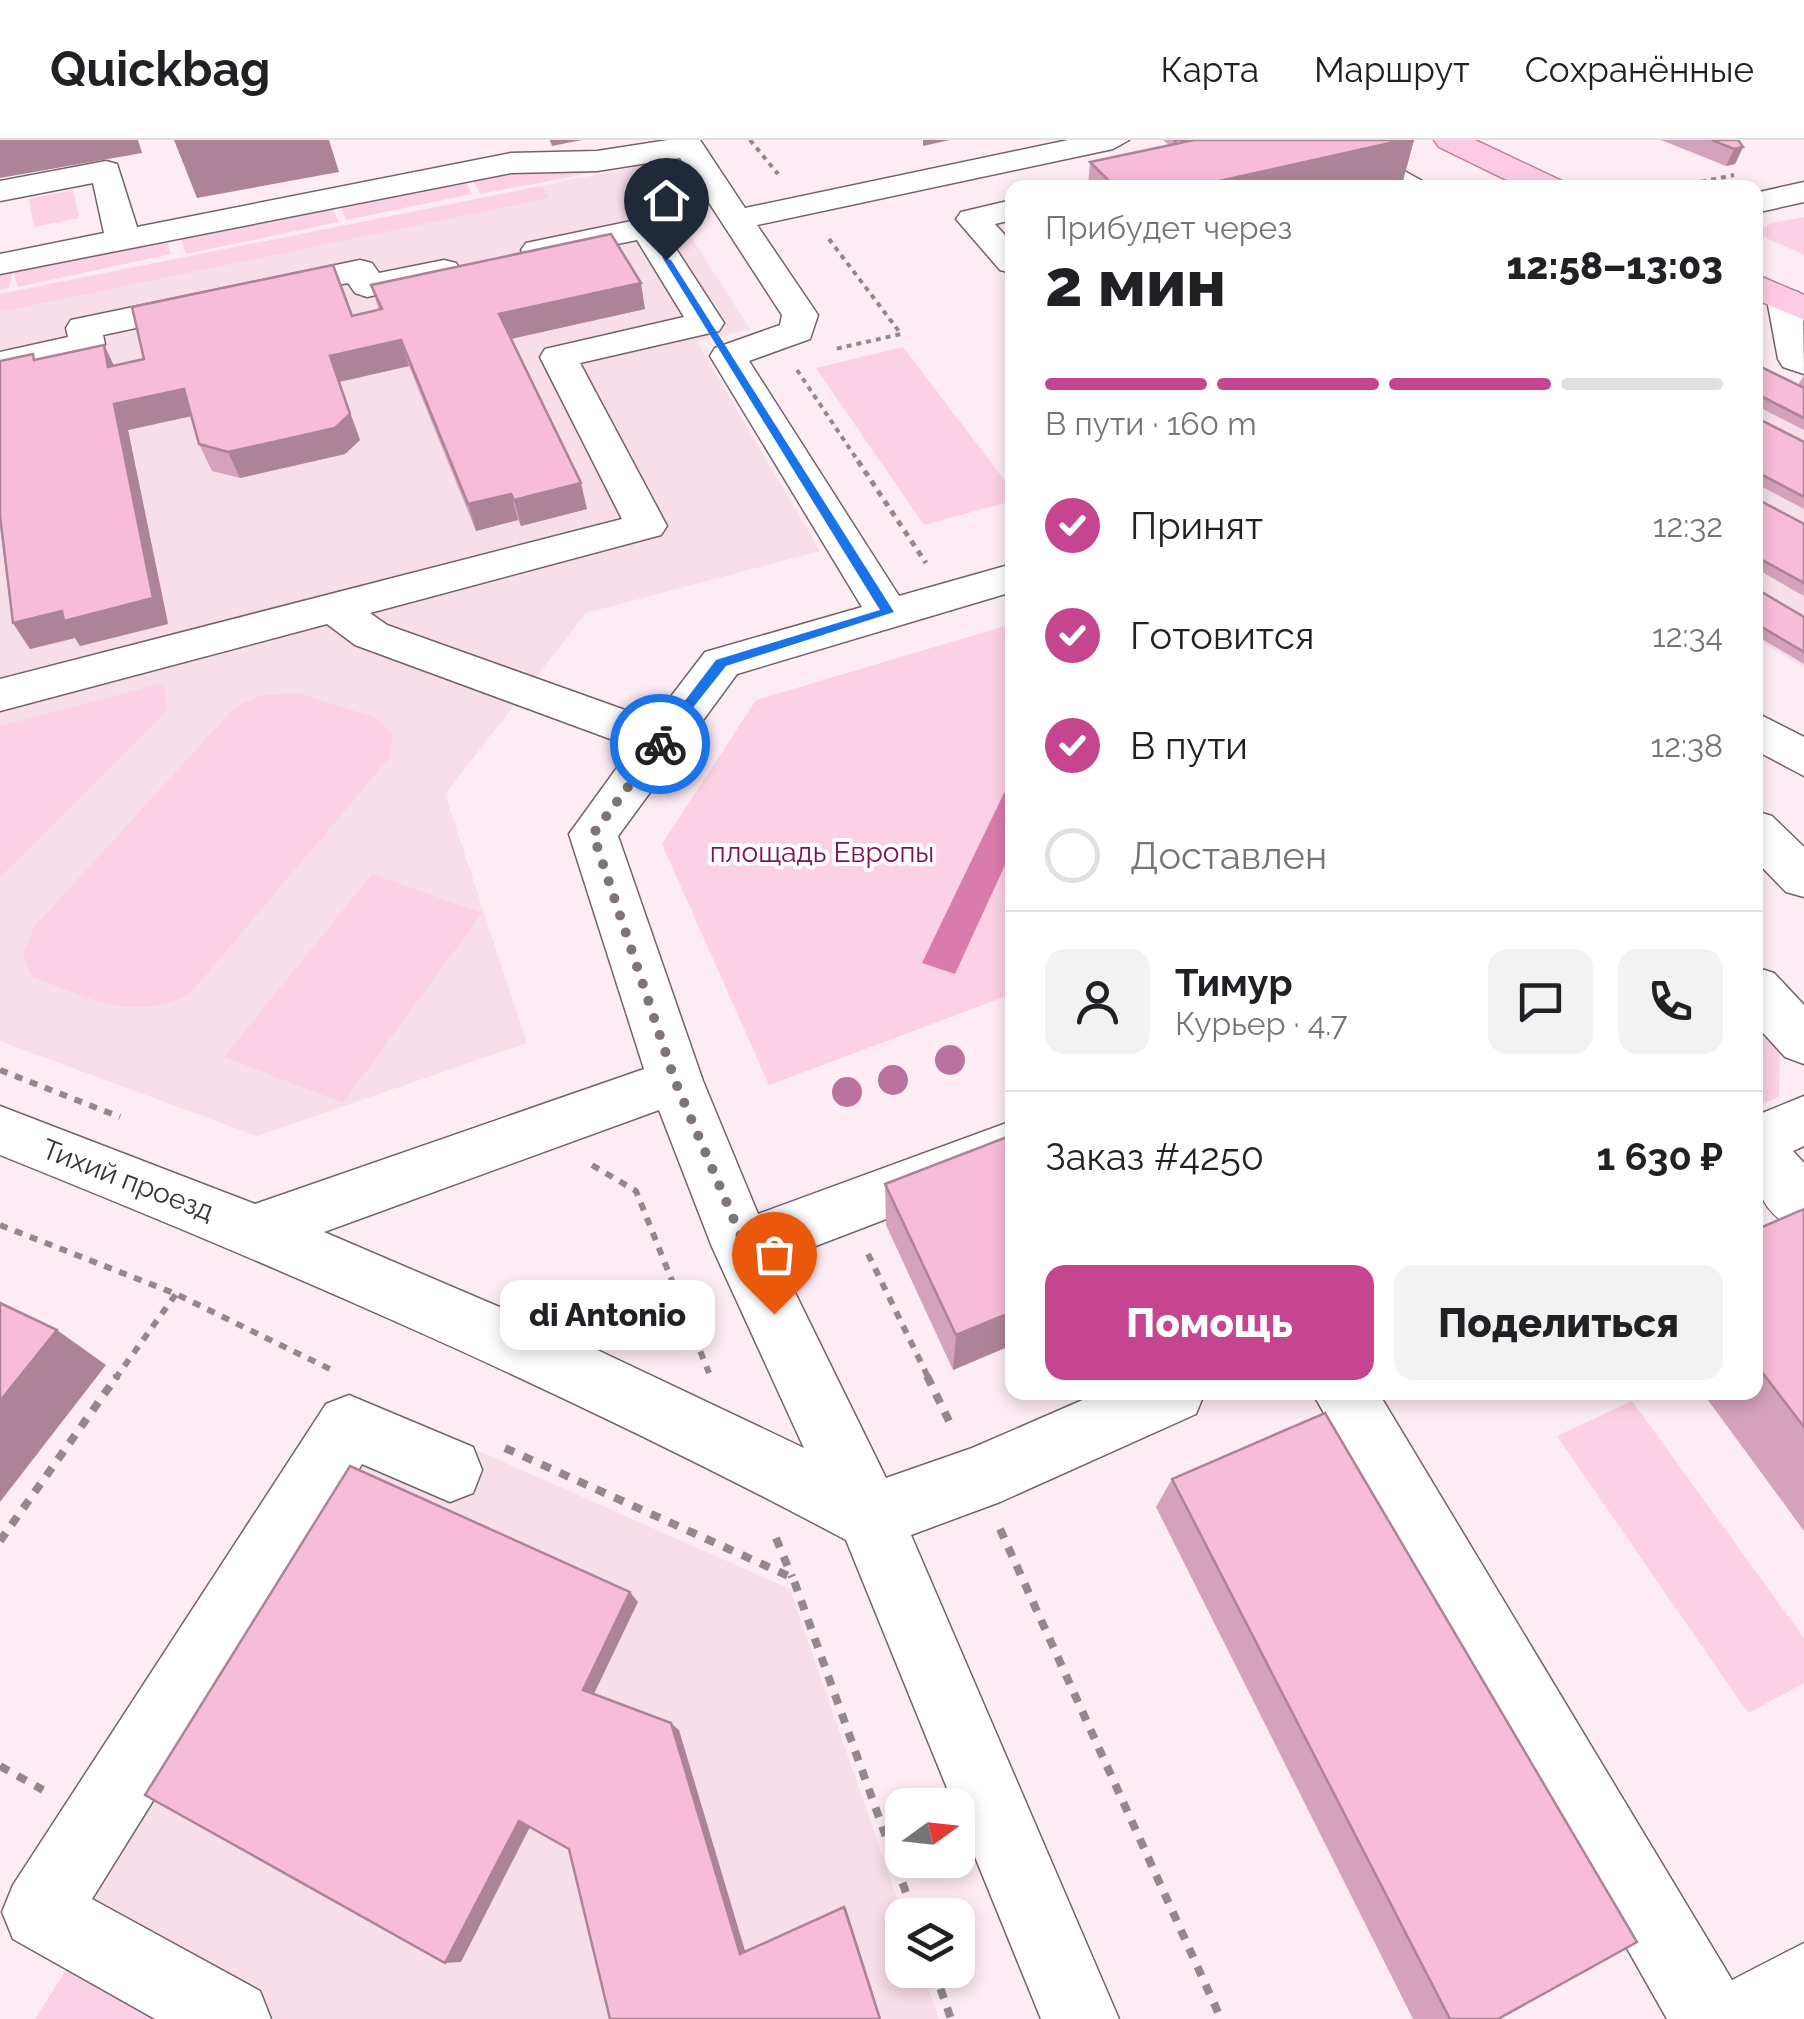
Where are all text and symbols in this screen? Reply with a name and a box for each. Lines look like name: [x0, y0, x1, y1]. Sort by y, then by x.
text: Quickbag: [50, 41, 270, 97]
text: Карта: [1161, 49, 1259, 90]
text: Маршрут: [1314, 49, 1470, 90]
text: Сохранённые: [1525, 49, 1754, 90]
pin: [624, 158, 709, 261]
icon: home: [639, 173, 694, 228]
text: Прибудет через: [1045, 209, 1292, 246]
text: 12:58–13:03: [1507, 243, 1723, 288]
text: 2 мин: [1045, 245, 1226, 321]
text: В пути · 160 m: [1045, 405, 1257, 442]
icon: check: [1045, 498, 1100, 553]
text: Принят: [1130, 503, 1263, 548]
text: 12:32: [1653, 507, 1723, 544]
icon: check: [1045, 608, 1100, 663]
text: Готовится: [1130, 613, 1314, 658]
text: 12:34: [1652, 617, 1723, 654]
courier: [610, 694, 710, 794]
icon: bike: [633, 717, 688, 772]
icon: check: [1045, 718, 1100, 773]
text: В пути: [1130, 723, 1248, 768]
text: 12:38: [1651, 727, 1723, 764]
text: Доставлен: [1130, 833, 1327, 878]
park label: площадь Европы: [710, 836, 934, 869]
button: person: [1045, 949, 1150, 1054]
button: chat: [1488, 949, 1593, 1054]
button: phone: [1618, 949, 1723, 1054]
text: Тимур: [1175, 960, 1293, 1005]
text: Курьер · 4.7: [1175, 1005, 1348, 1042]
street label: Тихий проезд: [38, 1132, 218, 1228]
text: Заказ #4250: [1045, 1134, 1264, 1179]
text: 1 630 ₽: [1597, 1134, 1723, 1179]
pin: [732, 1212, 817, 1315]
icon: bag: [747, 1227, 802, 1282]
button: Помощь: [1045, 1265, 1374, 1380]
button: Поделиться: [1394, 1265, 1723, 1380]
callout: di Antonio: [499, 1279, 714, 1349]
text: di Antonio: [529, 1296, 686, 1333]
north arrow: [885, 1788, 975, 1878]
map controls: [885, 1788, 975, 1988]
button: layers: [885, 1898, 975, 1988]

